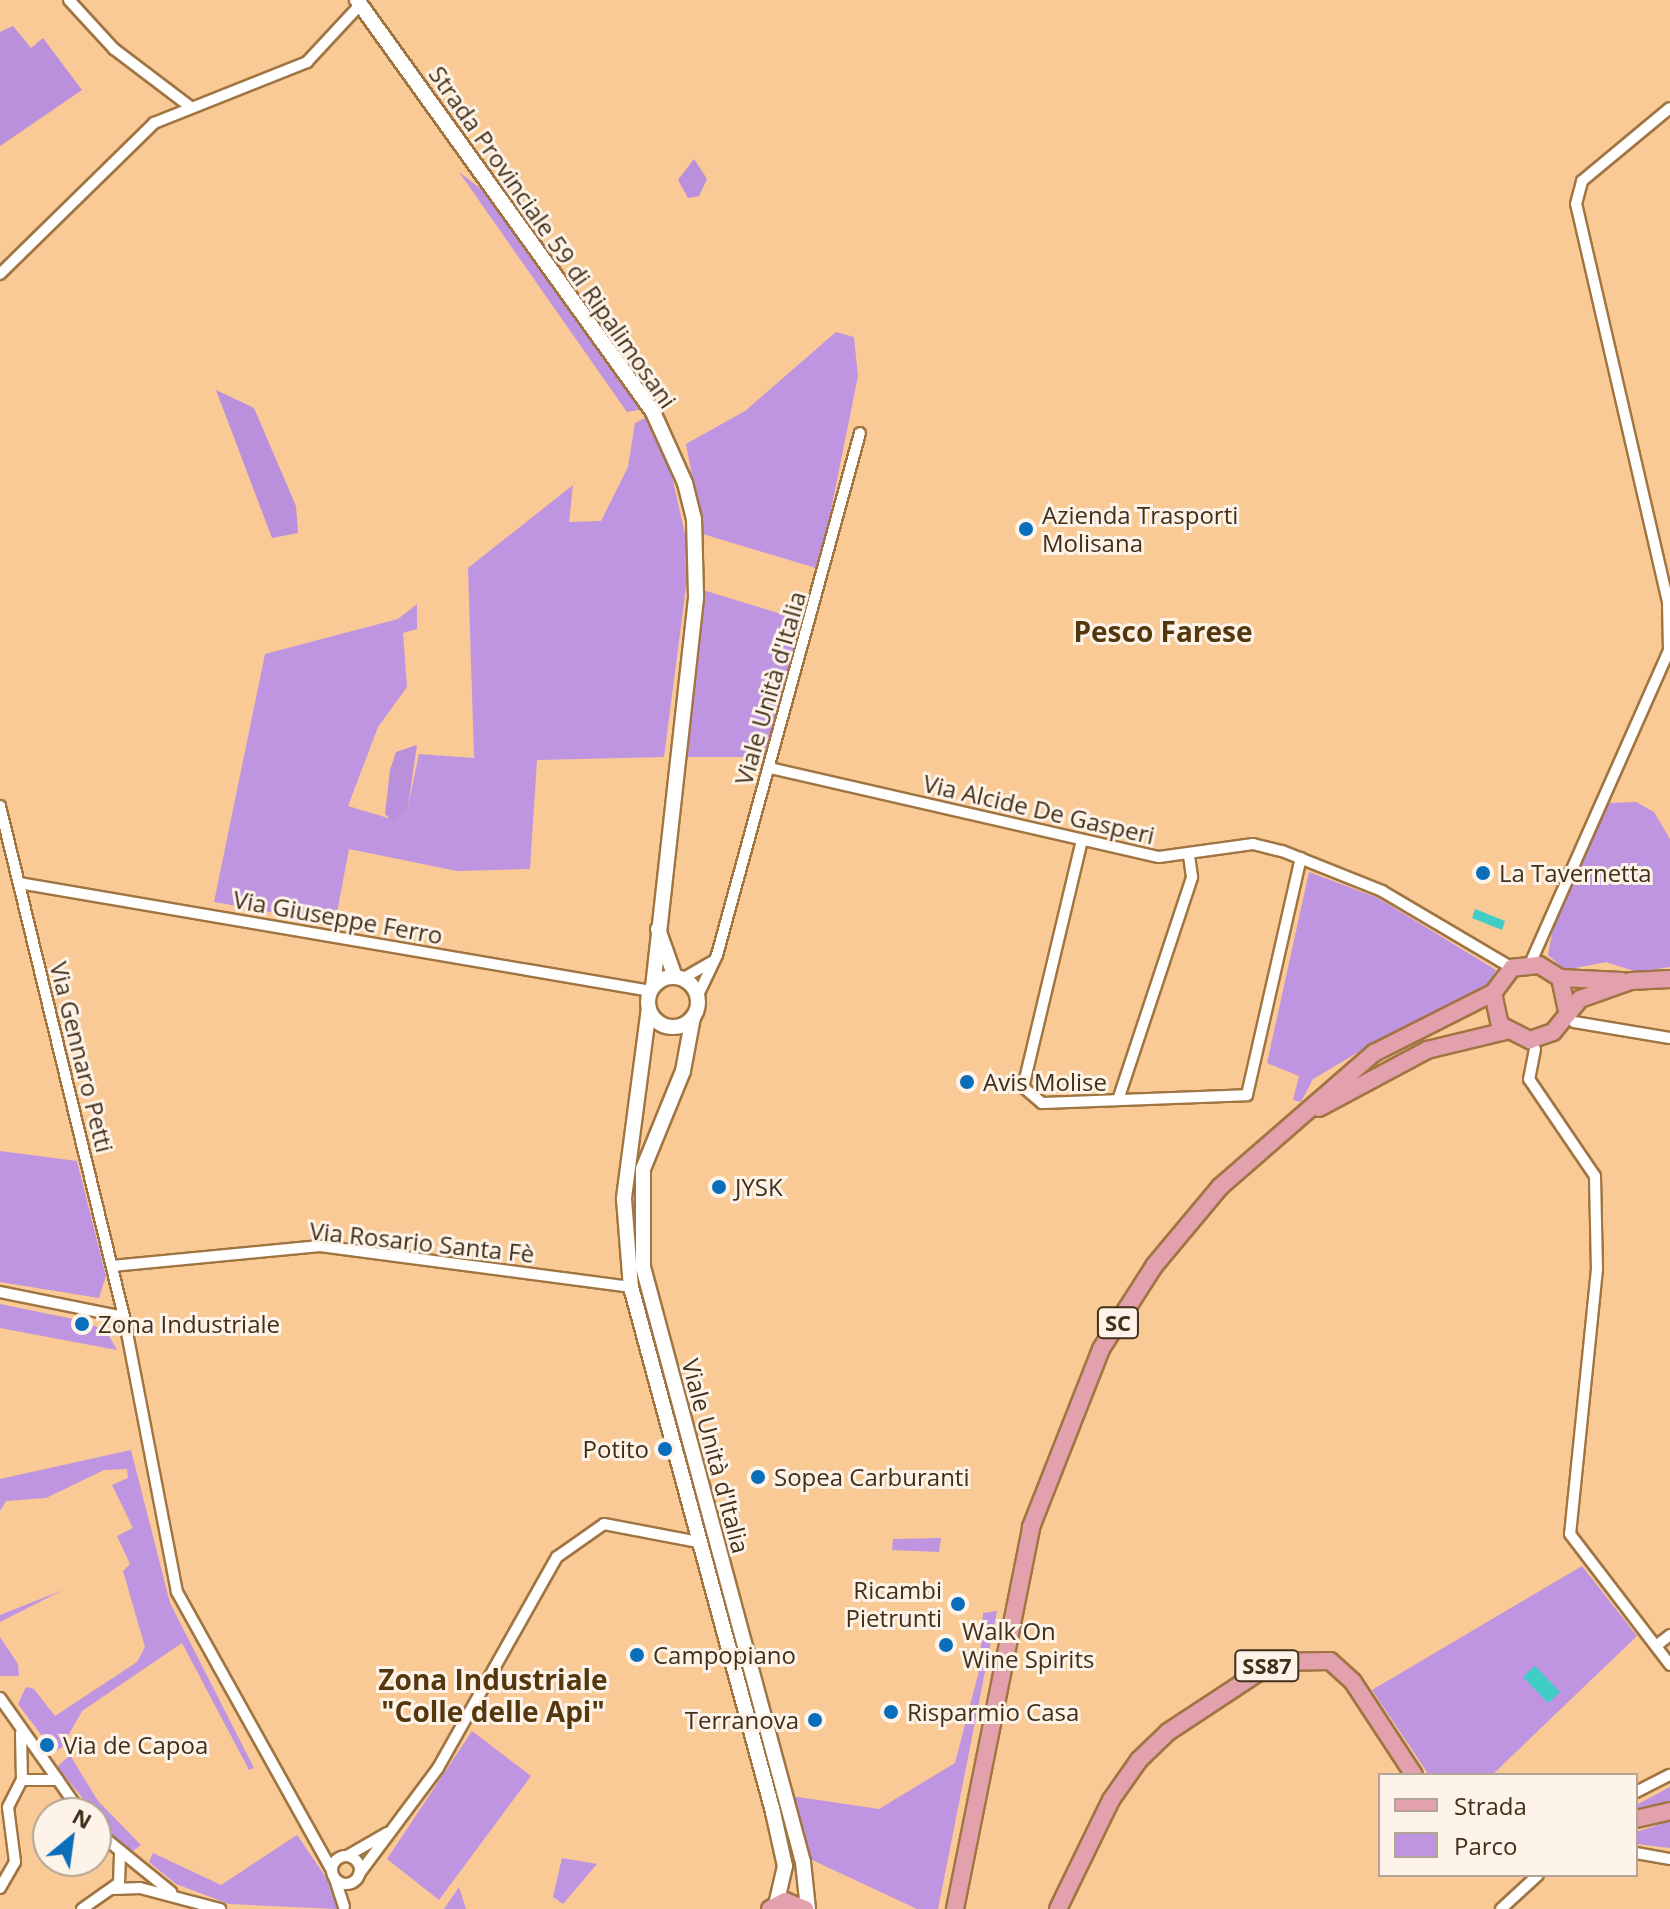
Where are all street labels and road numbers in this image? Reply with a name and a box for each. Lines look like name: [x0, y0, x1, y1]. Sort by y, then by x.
street label: Strada Provinciale 59 di Ripalimosani: [423, 60, 683, 414]
street label: Viale Unità d'Italia: [729, 588, 811, 788]
street label: Via Alcide De Gasperi: [921, 768, 1157, 850]
street label: Via Giuseppe Ferro: [231, 884, 445, 950]
street label: Via Gennaro Petti: [44, 959, 120, 1155]
street label: Via Rosario Santa Fè: [308, 1216, 536, 1268]
road number: SC: [1096, 1305, 1140, 1341]
street label: Viale Unità d'Italia: [676, 1356, 756, 1556]
road number: SS87: [1233, 1648, 1301, 1684]

